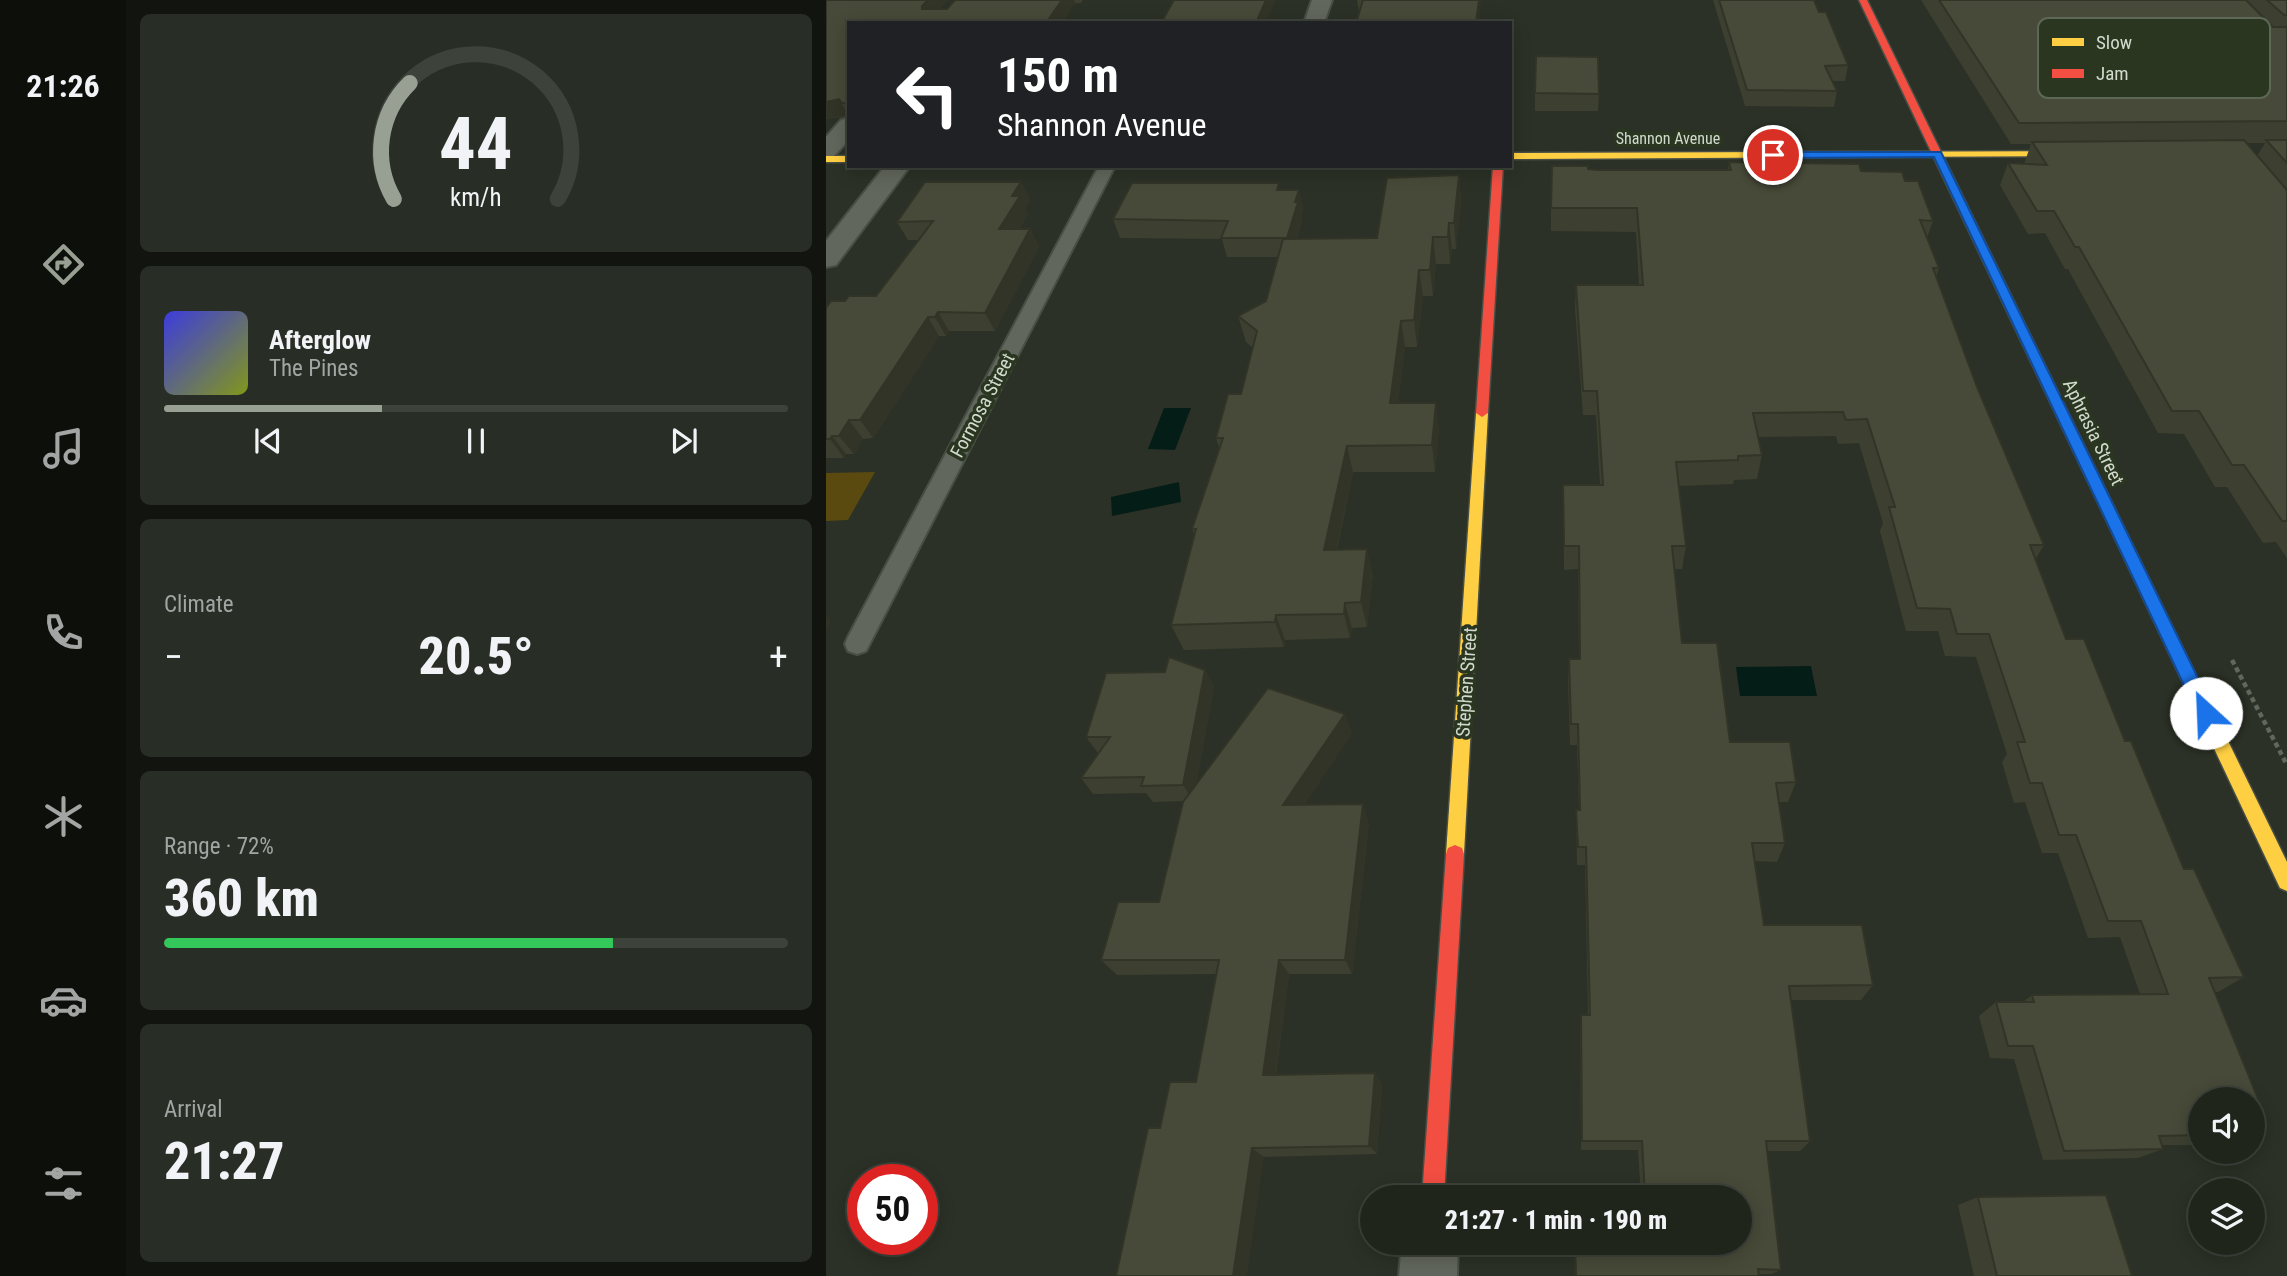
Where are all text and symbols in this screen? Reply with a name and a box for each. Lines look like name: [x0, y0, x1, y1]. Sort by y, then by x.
legend: [2038, 18, 2270, 98]
text: Slow: [2096, 31, 2132, 54]
text: 150 m: [997, 47, 1119, 104]
icon: left: [882, 49, 973, 140]
text: Jam: [2096, 62, 2129, 85]
text: 21:26: [26, 67, 100, 105]
text: 44: [439, 102, 513, 188]
text: Shannon Avenue: [997, 106, 1206, 144]
pin: [1743, 125, 1803, 185]
street label: Shannon Avenue: [1616, 129, 1720, 148]
icon: arrive: [1754, 136, 1792, 174]
text: km/h: [450, 183, 502, 212]
icon: directions: [39, 240, 88, 289]
text: Afterglow: [269, 325, 371, 355]
street label: Formosa Street: [945, 349, 1020, 461]
text: The Pines: [269, 355, 359, 382]
street label: Aphrasia Street: [2058, 375, 2129, 489]
icon: previous: [249, 422, 287, 460]
icon: pause: [457, 422, 495, 460]
icon: next: [665, 422, 703, 460]
icon: music: [39, 424, 88, 473]
text: Climate: [164, 591, 234, 618]
icon: phone: [39, 608, 88, 657]
text: 20.5°: [418, 626, 534, 687]
street label: Stephen Street: [1451, 626, 1482, 738]
text: −: [164, 635, 183, 679]
text: +: [769, 635, 788, 679]
position arrow: [2169, 676, 2243, 750]
icon: climate: [39, 792, 88, 841]
text: Range · 72%: [164, 833, 274, 860]
text: 360 km: [164, 868, 319, 929]
icon: car: [39, 976, 88, 1025]
map controls: [2188, 1087, 2265, 1255]
button: sound: [2188, 1087, 2265, 1164]
text: Arrival: [164, 1096, 223, 1123]
text: 21:27: [164, 1131, 284, 1192]
icon: filters: [39, 1159, 88, 1208]
speed limit sign: 50: [847, 1164, 938, 1255]
button: layers: [2188, 1178, 2265, 1255]
text: 21:27 · 1 min · 190 m: [1445, 1205, 1667, 1235]

